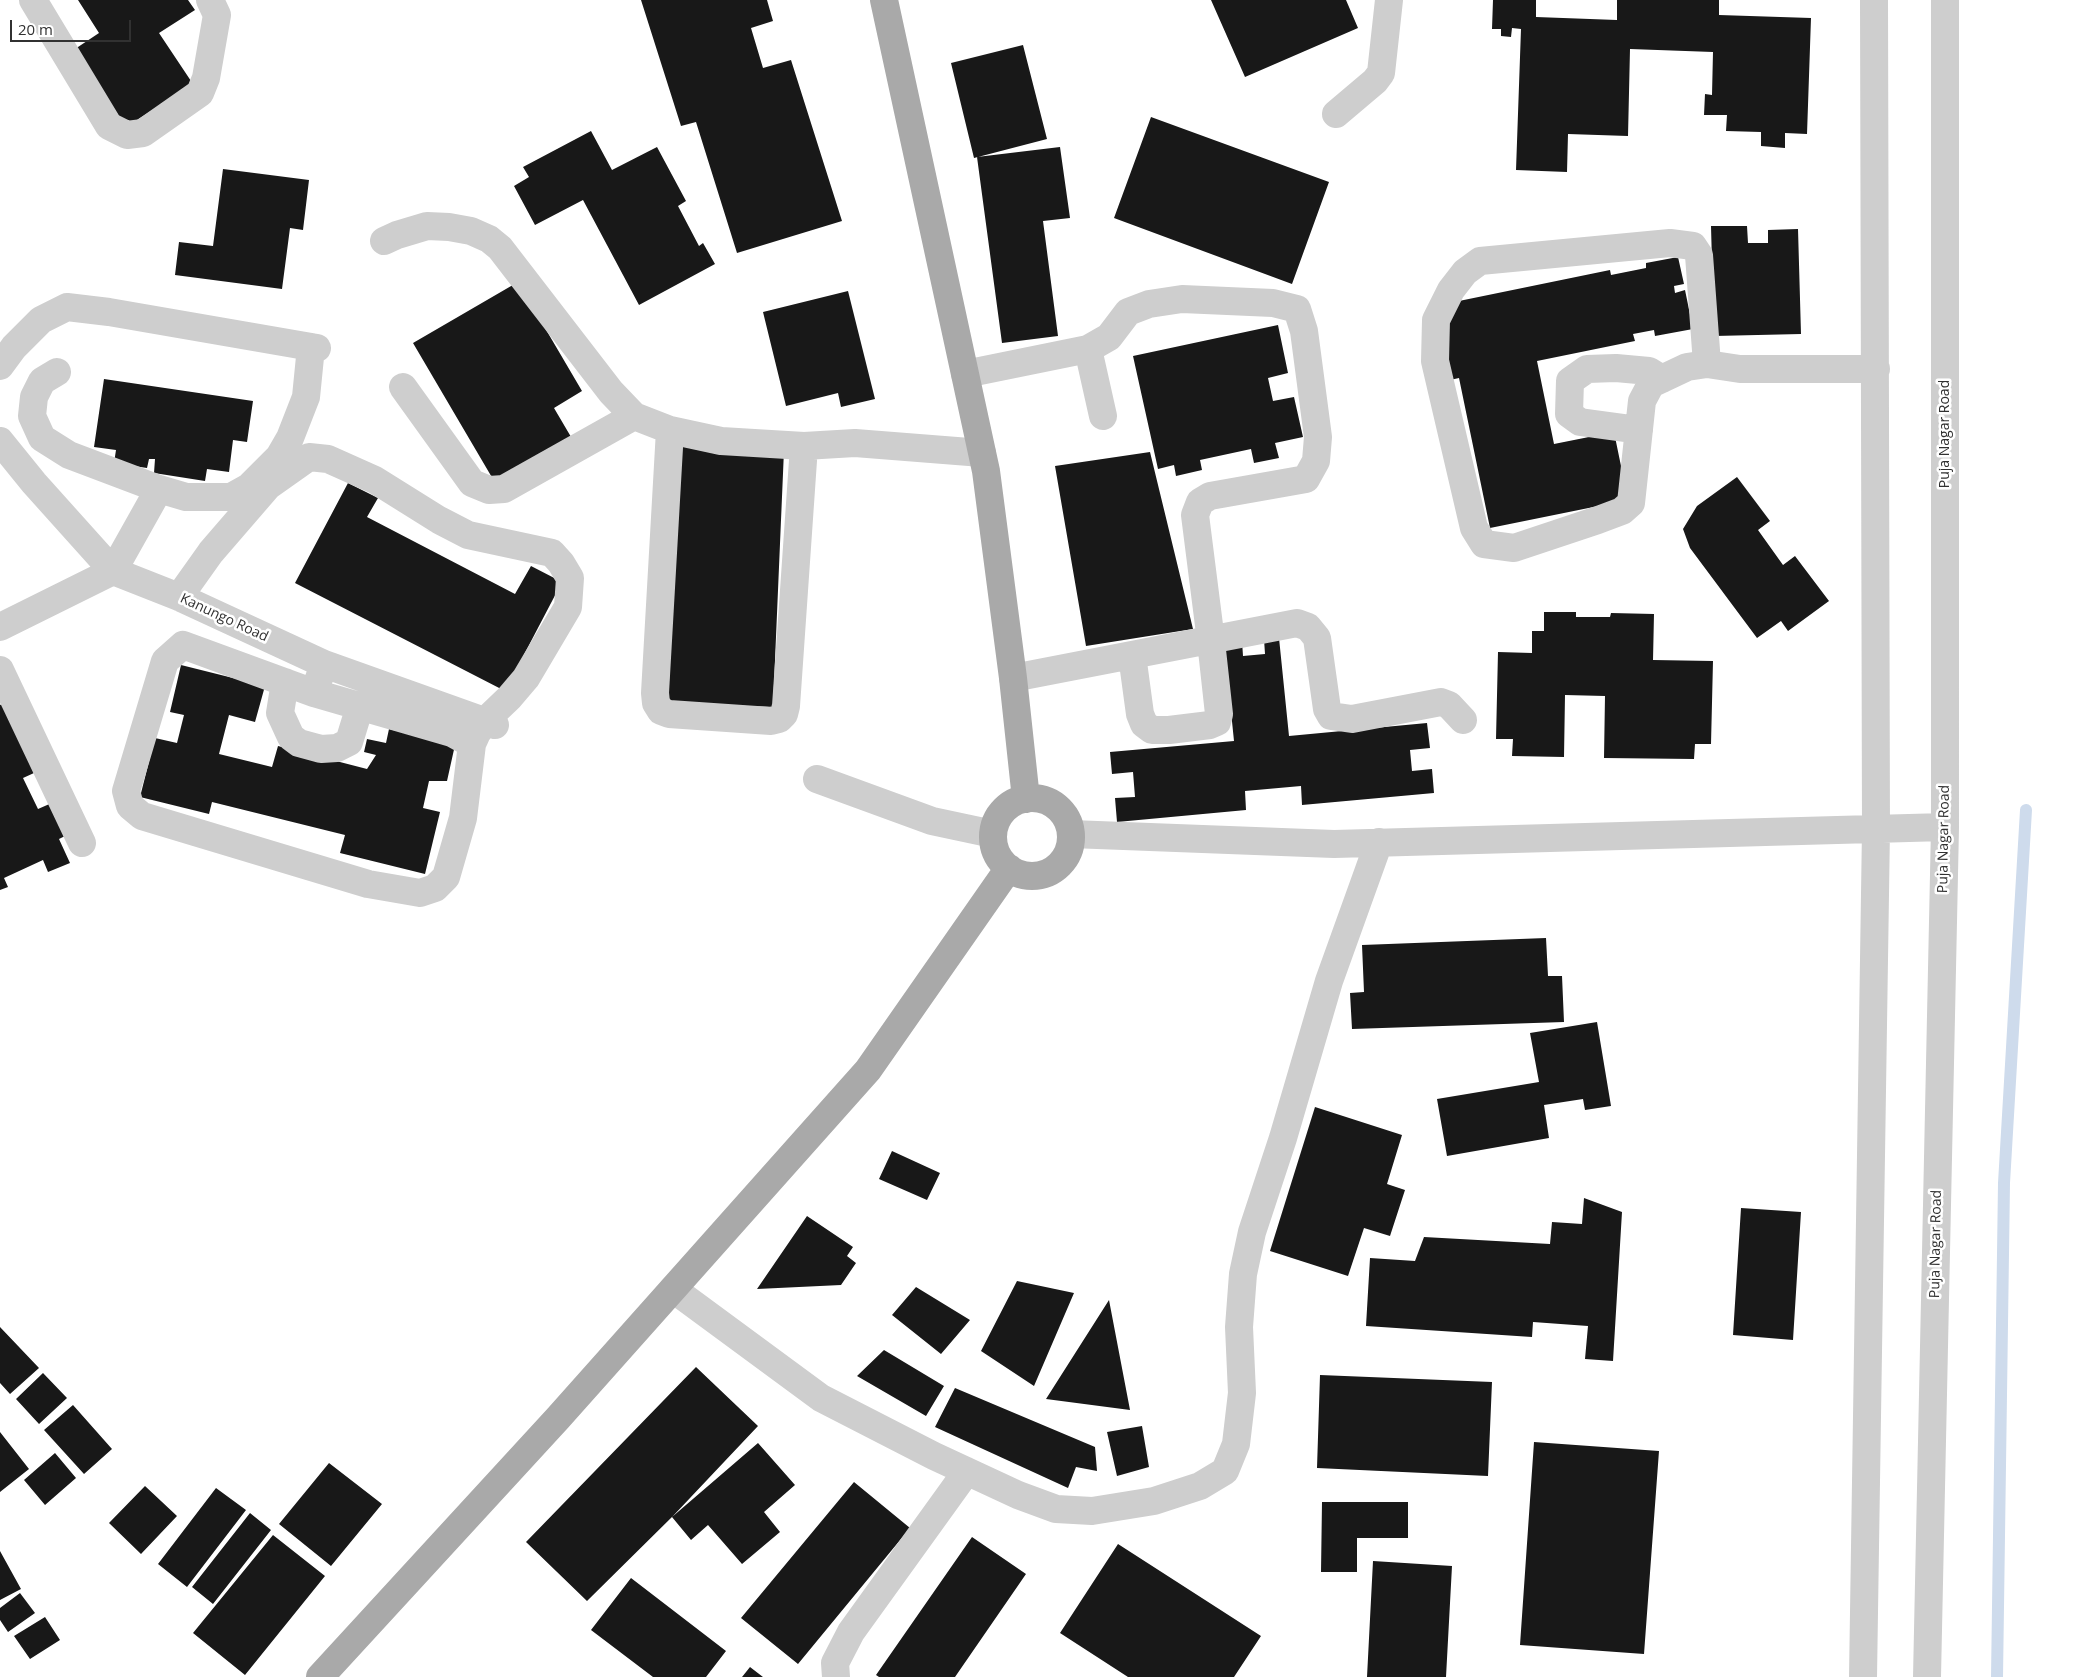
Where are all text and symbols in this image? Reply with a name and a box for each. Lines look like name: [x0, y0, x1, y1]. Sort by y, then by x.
scale bar: [12, 10, 134, 42]
text: 20 m: [18, 19, 53, 39]
street label: Puja Nagar Road: [1937, 380, 1953, 488]
street label: Kanungo Road: [177, 590, 271, 646]
street label: Puja Nagar Road: [1935, 785, 1953, 893]
street label: Puja Nagar Road: [1927, 1190, 1945, 1298]

